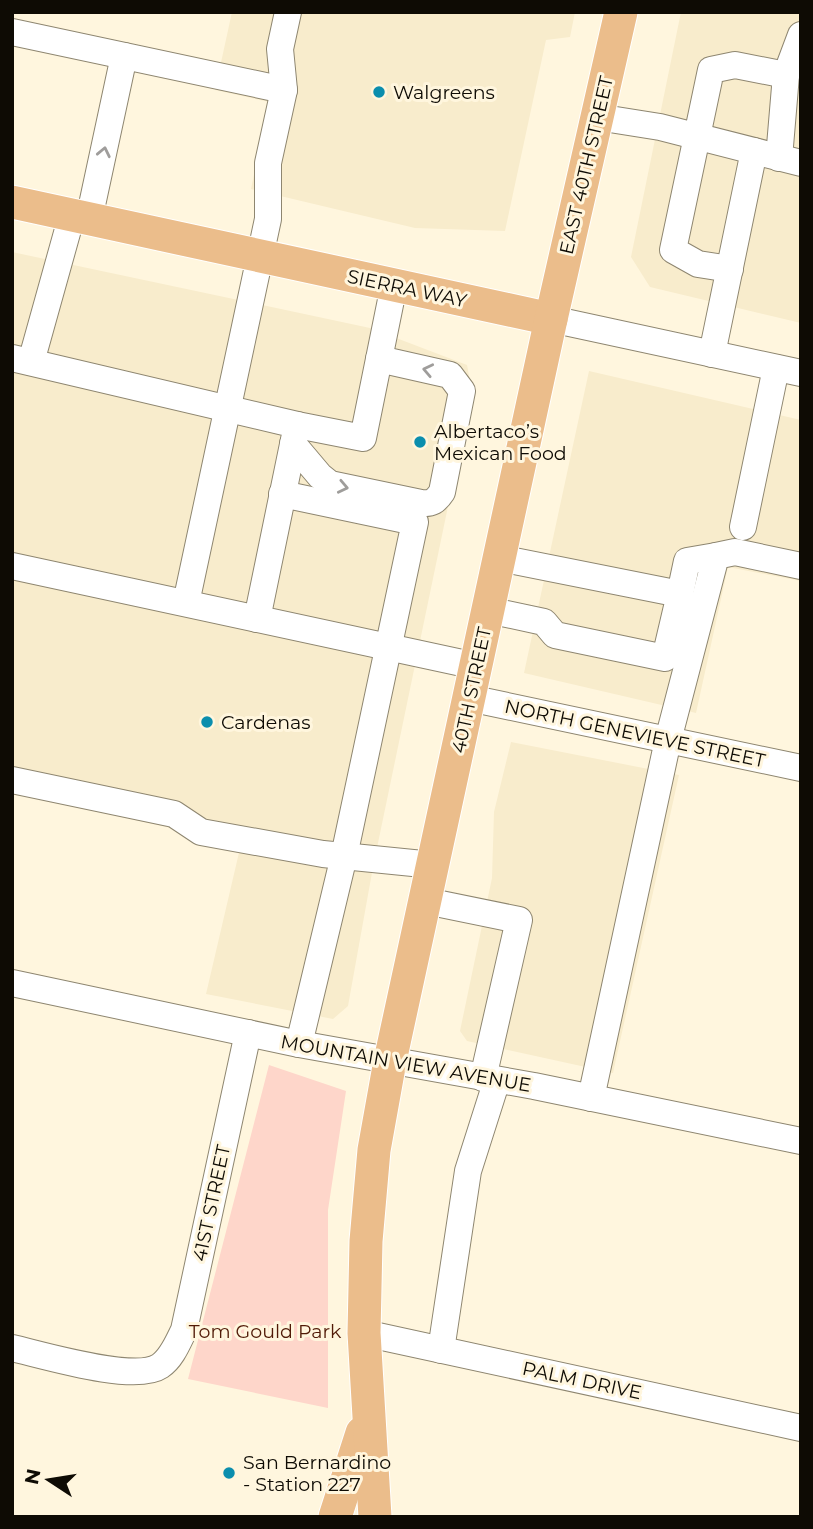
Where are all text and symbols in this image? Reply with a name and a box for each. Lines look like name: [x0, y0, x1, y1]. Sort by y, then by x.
street label: EAST 40TH STREET: [555, 74, 618, 257]
place label: Walgreens: [393, 81, 495, 104]
marker: Walgreens: [371, 84, 387, 100]
one-way arrow: [95, 146, 110, 158]
street label: SIERRA WAY: [345, 265, 470, 313]
one-way arrow: [422, 364, 434, 378]
place label: Albertaco’s Mexican Food: [434, 420, 567, 465]
marker: Albertaco’s Mexican Food: [412, 434, 428, 450]
one-way arrow: [337, 478, 349, 493]
street label: 40TH STREET: [447, 625, 496, 755]
street label: NORTH GENEVIEVE STREET: [502, 695, 767, 772]
place label: Cardenas: [221, 711, 311, 734]
marker: Cardenas: [199, 714, 215, 730]
street label: MOUNTAIN VIEW AVENUE: [279, 1030, 533, 1097]
street label: 41ST STREET: [188, 1143, 235, 1264]
park label: Tom Gould Park: [189, 1320, 342, 1343]
street label: PALM DRIVE: [520, 1357, 644, 1404]
north arrow: [14, 1445, 84, 1515]
place label: San Bernardino - Station 227: [243, 1451, 391, 1496]
marker: San Bernardino - Station 227: [221, 1465, 237, 1481]
text: N: [20, 1467, 46, 1486]

